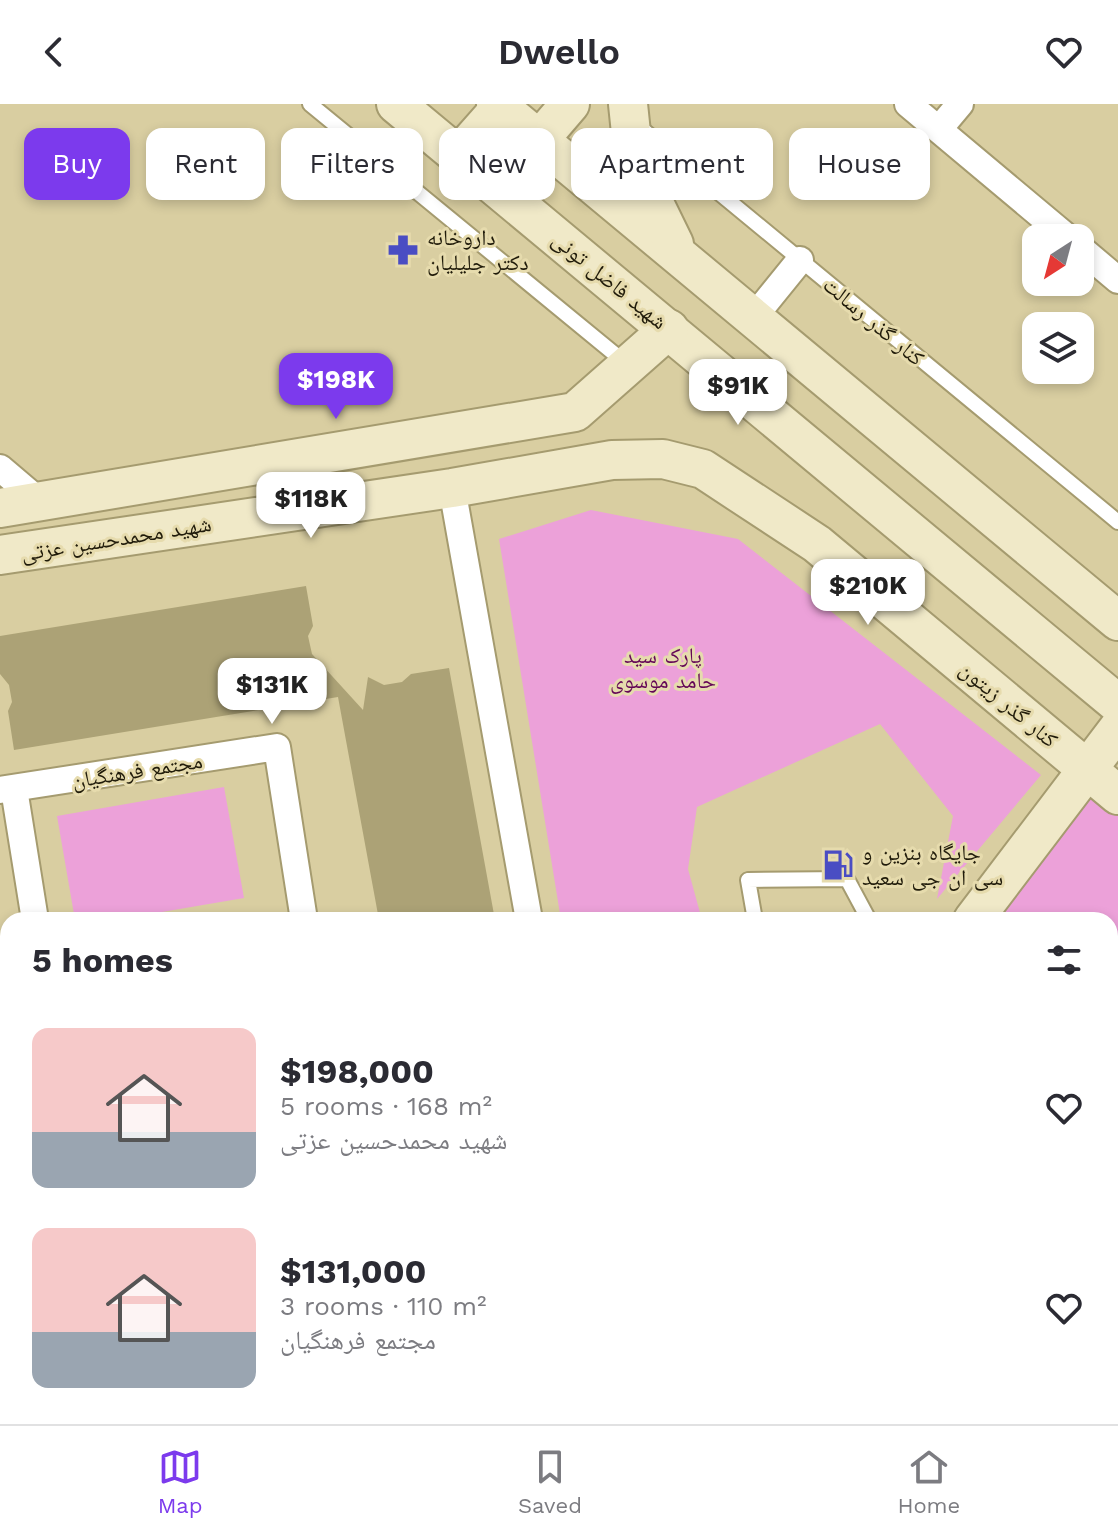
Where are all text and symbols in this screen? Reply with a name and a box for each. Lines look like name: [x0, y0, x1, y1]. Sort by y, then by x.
icon: back: [32, 30, 76, 74]
icon: heart: [1042, 30, 1086, 74]
text: Dwello: [498, 31, 620, 73]
chip: Buy: [24, 128, 130, 200]
chip: Rent: [146, 128, 265, 200]
chip: Filters: [281, 128, 423, 200]
chip: New: [439, 128, 555, 200]
chip: Apartment: [571, 128, 773, 200]
chip: House: [789, 128, 930, 200]
north arrow: [1022, 224, 1094, 296]
map controls: [1022, 224, 1094, 384]
place label: داروخانه دکتر جلیلیان: [427, 225, 529, 276]
street label: شهید فاضل تونی: [547, 227, 672, 335]
pharmacy icon: داروخانه دکتر جلیلیان: [386, 233, 420, 267]
street label: کنار گذر رسالت: [818, 272, 929, 371]
button: layers: [1022, 312, 1094, 384]
pin: $198K: [280, 353, 392, 421]
pin: $91K: [691, 359, 785, 427]
text: $198K: [297, 364, 375, 394]
text: $91K: [707, 370, 769, 400]
pin: $118K: [255, 472, 367, 540]
text: $118K: [274, 483, 348, 513]
street label: شهید محمدحسین عزتی: [19, 511, 213, 567]
pin: $210K: [812, 559, 924, 627]
text: $210K: [829, 570, 907, 600]
park label: پارک سید حامد موسوی: [610, 643, 716, 694]
street label: کنار گذر زیتون: [954, 656, 1063, 753]
pin: $131K: [216, 658, 328, 726]
text: $131K: [236, 669, 308, 699]
street label: مجتمع فرهنگیان: [70, 748, 204, 794]
place label: جایگاه بنزین و سی ان جی سعید: [862, 840, 1003, 891]
fuel station icon: جایگاه بنزین و سی ان جی سعید: [821, 848, 855, 882]
icon: filters: [1042, 938, 1086, 982]
text: 5 homes: [32, 940, 173, 980]
text: $198,000: [280, 1051, 434, 1091]
icon: home: [96, 1060, 192, 1156]
icon: heart: [1042, 1086, 1086, 1130]
text: 5 rooms · 168 m²: [280, 1091, 492, 1121]
text: شهید محمدحسین عزتی: [280, 1125, 507, 1155]
text: $131,000: [280, 1251, 427, 1291]
icon: home: [96, 1260, 192, 1356]
icon: heart: [1042, 1286, 1086, 1330]
text: 3 rooms · 110 m²: [280, 1291, 487, 1321]
text: مجتمع فرهنگیان: [280, 1325, 436, 1355]
tab: Map: [158, 1445, 203, 1518]
tab: Saved: [518, 1445, 582, 1518]
tab: Home: [897, 1445, 960, 1518]

